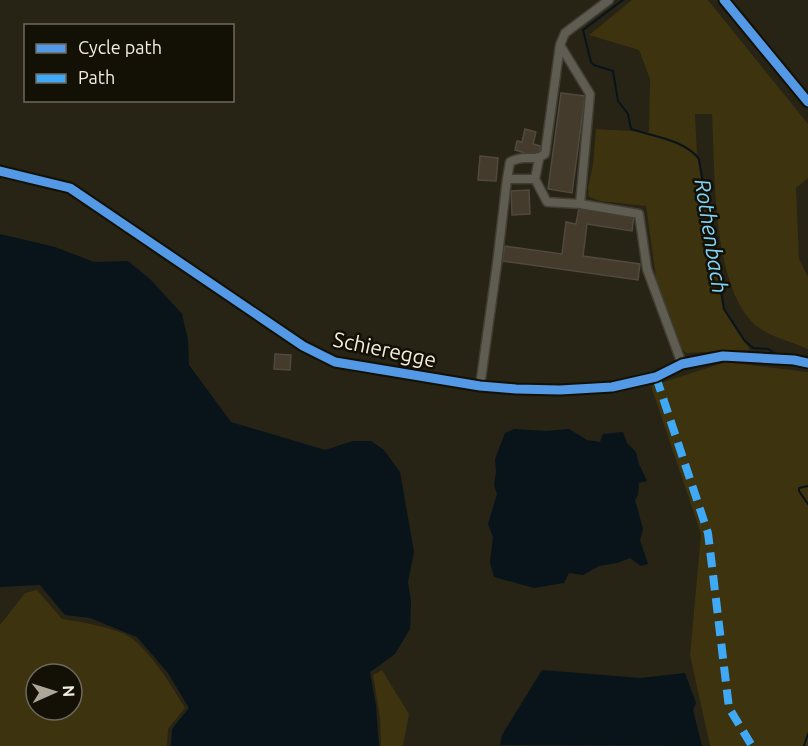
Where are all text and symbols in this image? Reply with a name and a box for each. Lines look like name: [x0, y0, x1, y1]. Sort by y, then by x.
legend: [24, 24, 234, 102]
text: Cycle path: [78, 37, 162, 57]
text: Path: [78, 67, 115, 87]
water label: Rothenbach: [691, 177, 733, 295]
street label: Schieregge: [331, 326, 439, 372]
north arrow: [24, 662, 84, 722]
text: N: [60, 685, 78, 698]

